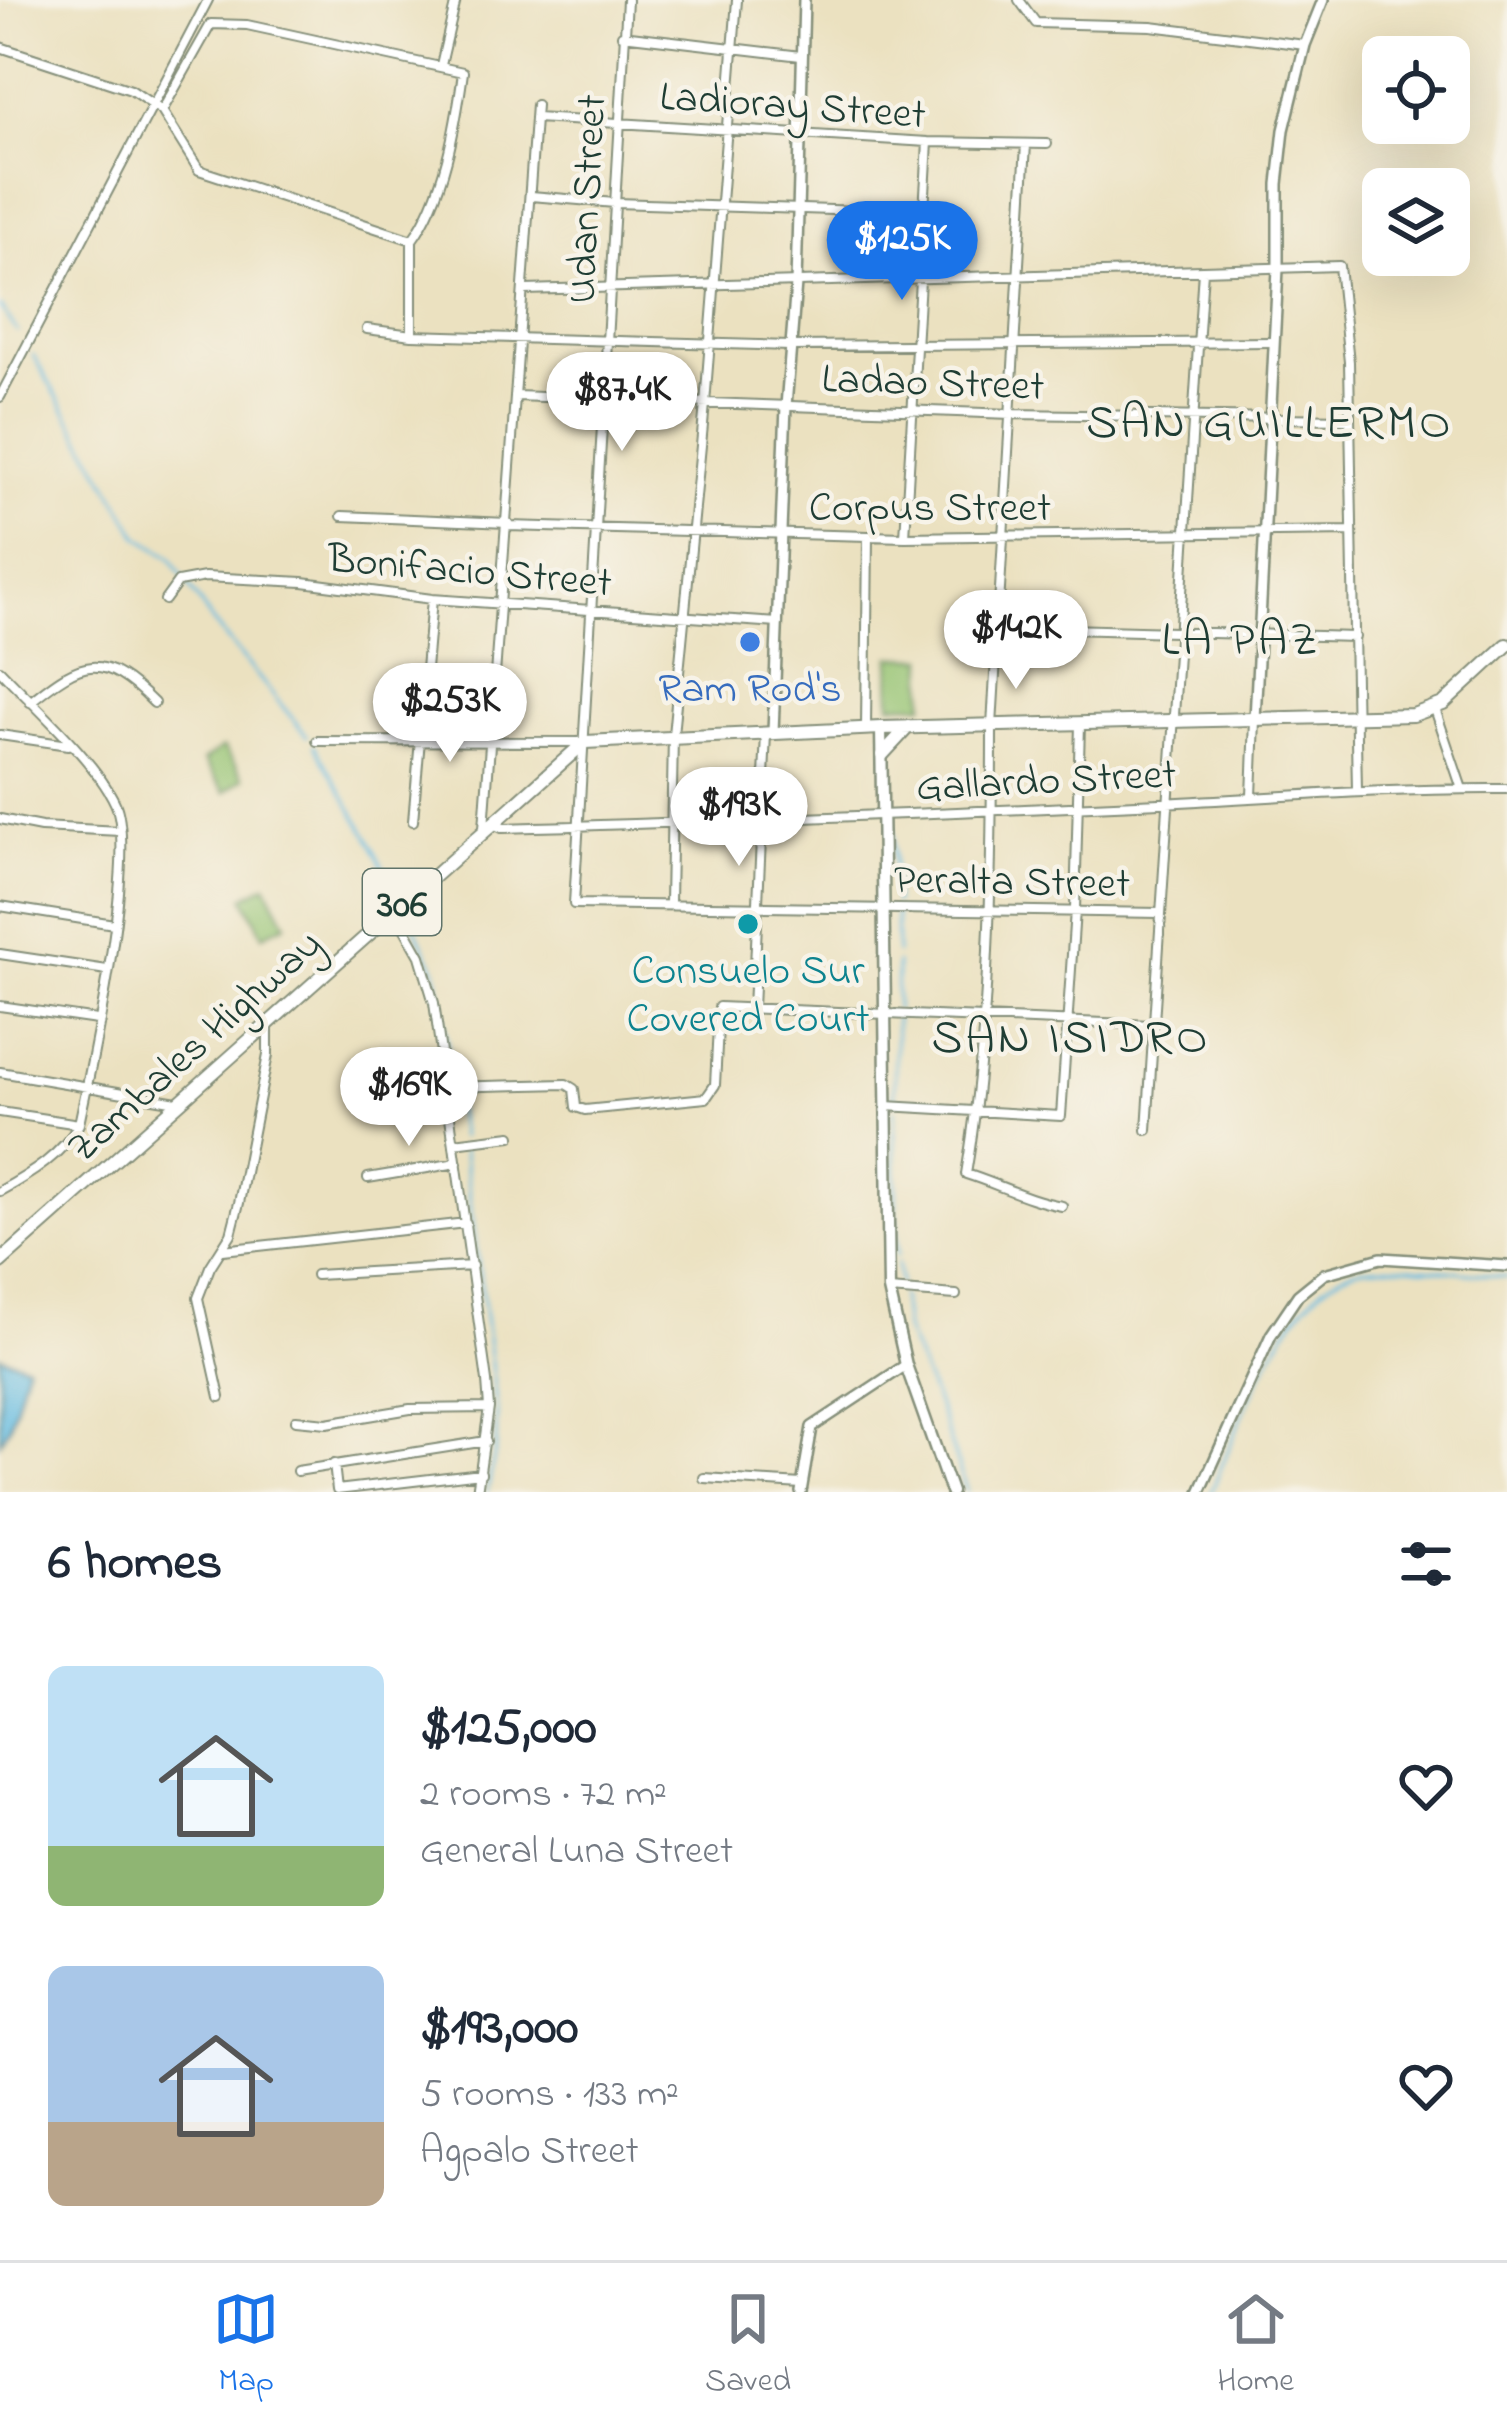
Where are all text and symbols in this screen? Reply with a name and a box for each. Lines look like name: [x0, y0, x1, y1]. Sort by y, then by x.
map controls: [1362, 36, 1470, 276]
button: locate: [1362, 36, 1470, 144]
street label: Ladioray Street: [658, 68, 928, 147]
street label: Udan Street: [553, 93, 624, 306]
button: layers: [1362, 168, 1470, 276]
pin: $125K: [818, 201, 986, 303]
text: $125K: [854, 211, 950, 268]
street label: Ladao Street: [821, 350, 1045, 419]
pin: $87.4K: [524, 352, 720, 454]
text: $87.4K: [573, 362, 671, 419]
district label: SAN GUILLERMO: [1086, 390, 1454, 460]
street label: Corpus Street: [809, 479, 1051, 540]
street label: Bonifacio Street: [324, 530, 614, 615]
pin: $142K: [932, 590, 1100, 692]
text: $142K: [971, 600, 1061, 657]
district label: LA PAZ: [1161, 607, 1321, 677]
marker: Ram Rod's: [737, 629, 763, 655]
place label: Ram Rod's: [658, 660, 842, 721]
pin: $253K: [366, 663, 534, 765]
text: $253K: [400, 673, 500, 730]
street label: Gallardo Street: [915, 745, 1178, 820]
pin: $193K: [655, 767, 823, 869]
text: $193K: [698, 777, 780, 834]
street label: Peralta Street: [893, 851, 1131, 916]
road number: 306: [363, 869, 441, 935]
marker: Consuelo Sur Covered Court: [735, 911, 761, 937]
street label: Zambales Highway: [55, 916, 337, 1179]
place label: Consuelo Sur Covered Court: [626, 942, 870, 1051]
district label: SAN ISIDRO: [931, 1005, 1211, 1075]
pin: $169K: [325, 1047, 493, 1149]
text: $169K: [367, 1057, 451, 1114]
text: 6 homes: [48, 1527, 222, 1602]
icon: filters: [1393, 1531, 1459, 1597]
text: $125,000: [420, 1692, 596, 1767]
icon: home: [144, 1714, 288, 1858]
icon: heart: [1393, 1753, 1459, 1819]
text: 2 rooms · 72 m²: [420, 1767, 667, 1824]
text: General Luna Street: [420, 1824, 733, 1881]
text: $193,000: [420, 1992, 578, 2067]
icon: home: [144, 2014, 288, 2158]
icon: heart: [1393, 2053, 1459, 2119]
text: 5 rooms · 133 m²: [420, 2067, 679, 2124]
text: Agpalo Street: [420, 2124, 639, 2181]
tab: Map: [213, 2286, 279, 2406]
tab: Saved: [705, 2286, 791, 2406]
tab: Home: [1217, 2286, 1294, 2406]

